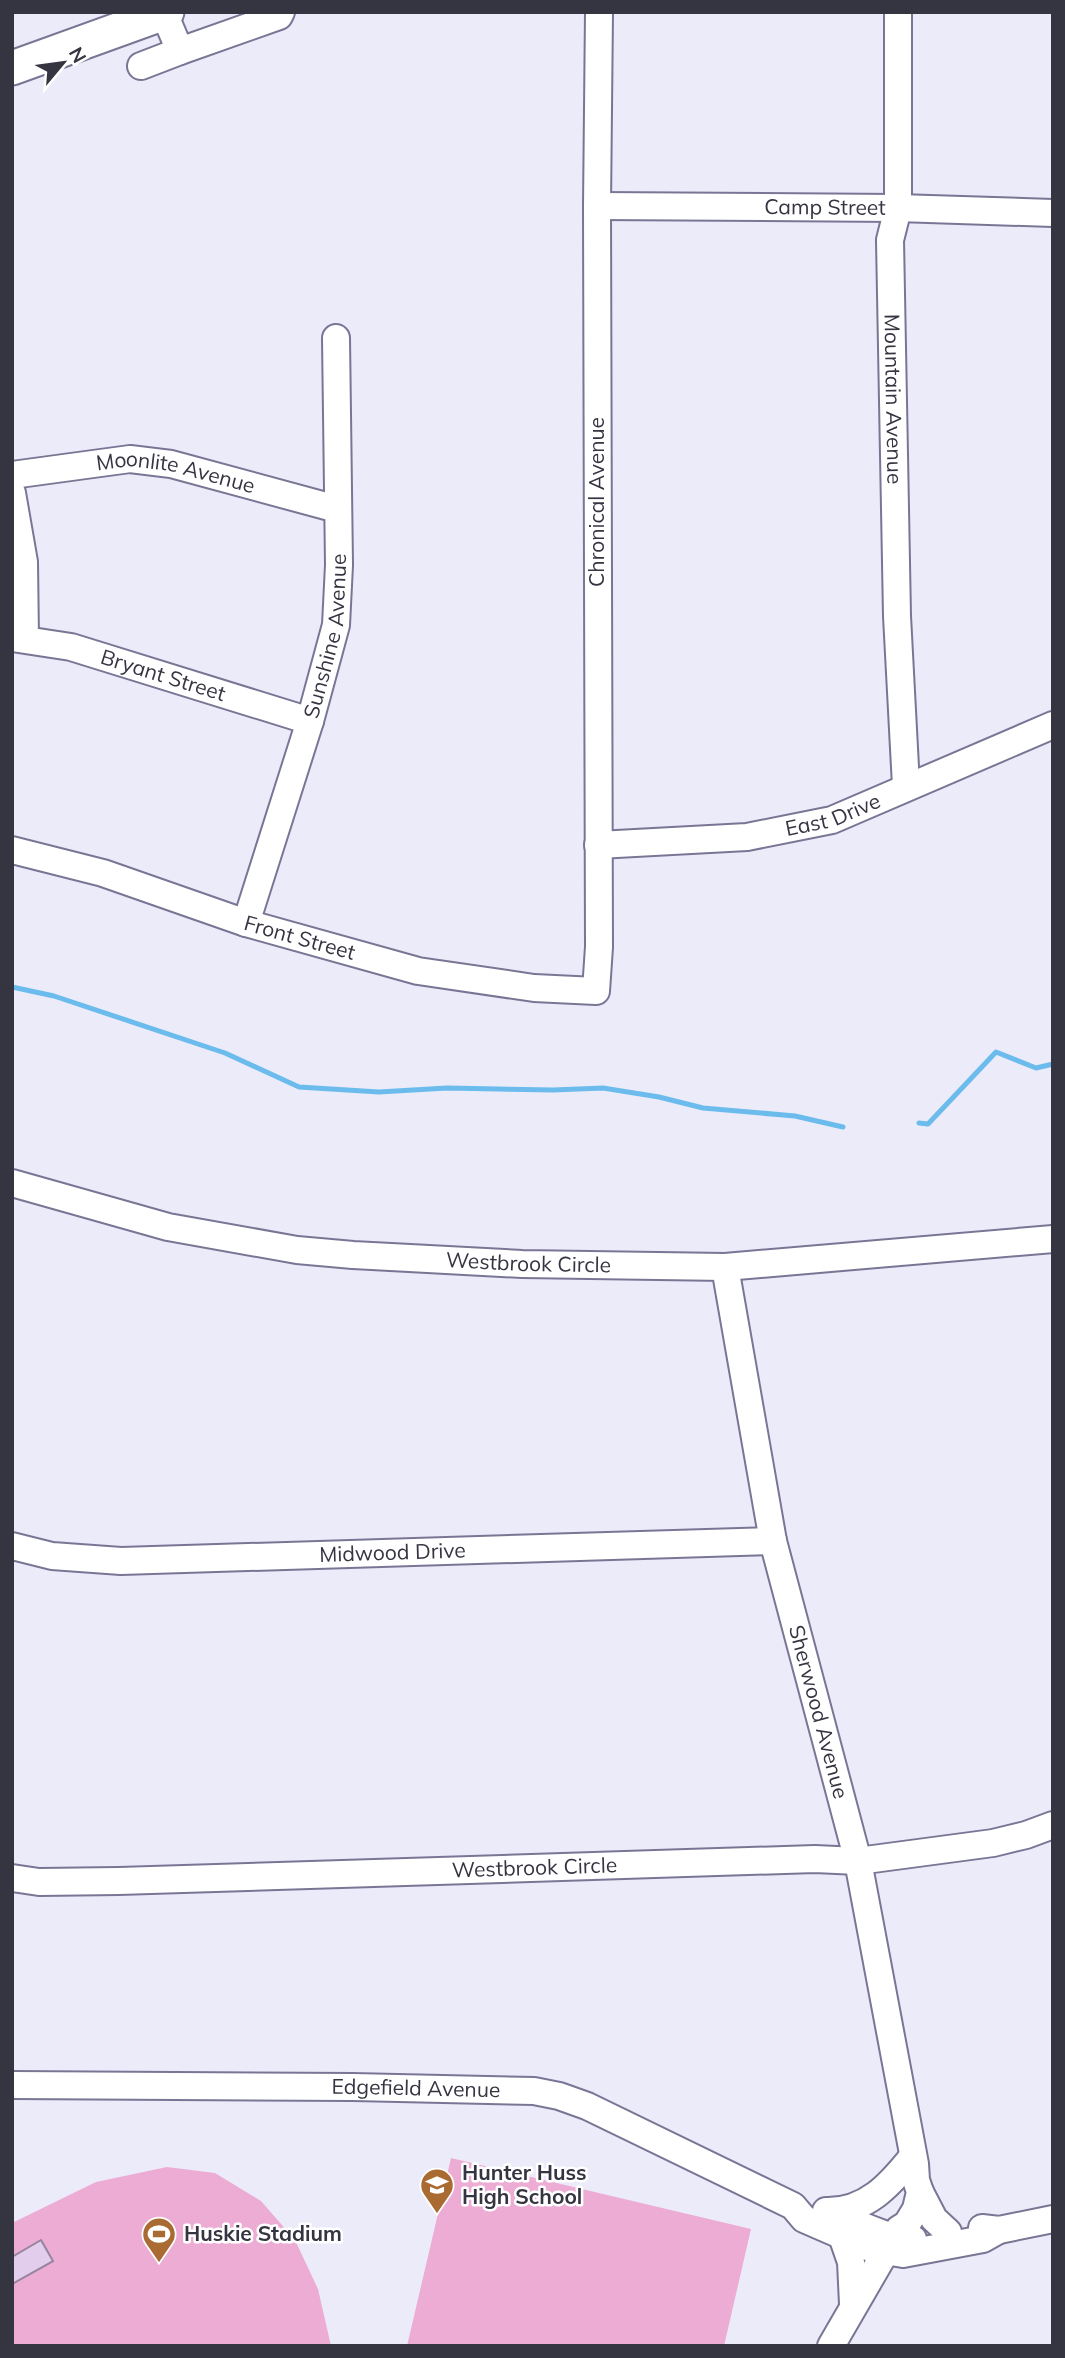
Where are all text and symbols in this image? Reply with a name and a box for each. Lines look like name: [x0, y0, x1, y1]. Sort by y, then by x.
north arrow: [28, 28, 98, 98]
text: N: [64, 43, 92, 67]
street label: Camp Street: [764, 193, 886, 220]
street label: Mountain Avenue: [879, 314, 909, 484]
street label: Chronical Avenue: [583, 417, 609, 587]
street label: Moonlite Avenue: [94, 445, 258, 498]
street label: Sunshine Avenue: [297, 553, 351, 721]
street label: Bryant Street: [98, 643, 229, 706]
street label: East Drive: [783, 787, 884, 841]
street label: Front Street: [241, 909, 358, 965]
street label: Westbrook Circle: [445, 1246, 611, 1277]
street label: Midwood Drive: [319, 1536, 466, 1567]
street label: Sherwood Avenue: [784, 1622, 855, 1801]
street label: Westbrook Circle: [451, 1851, 618, 1882]
street label: Edgefield Avenue: [332, 2073, 501, 2102]
place label: Hunter Huss High School: [462, 2159, 587, 2209]
school or university icon: Hunter Huss High School: [418, 2166, 456, 2215]
sports icon: Huskie Stadium: [140, 2215, 178, 2264]
place label: Huskie Stadium: [184, 2220, 342, 2246]

